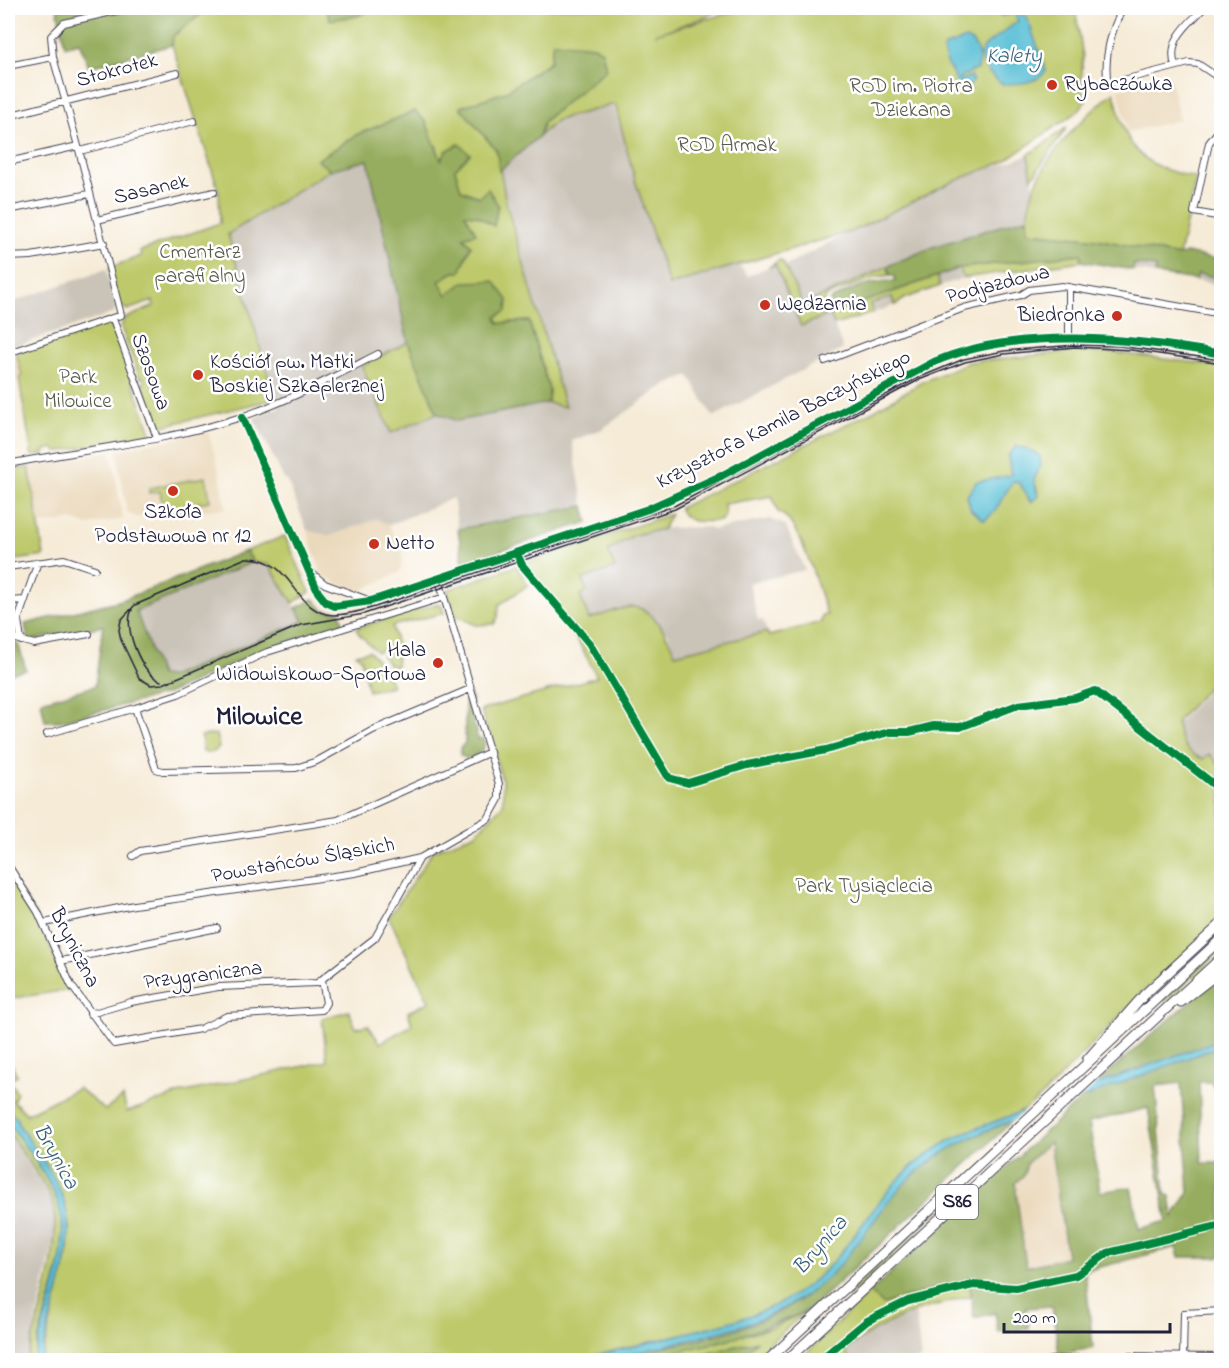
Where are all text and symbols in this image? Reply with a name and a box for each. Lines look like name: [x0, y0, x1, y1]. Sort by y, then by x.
water label: Kalety: [986, 41, 1043, 73]
street label: Stokrotek: [73, 46, 162, 96]
place label: Rybaczówka: [1064, 70, 1173, 102]
park label: ROD im. Piotra Dziekana: [849, 72, 973, 126]
marker: Rybaczówka: [1045, 78, 1059, 92]
park label: ROD Armak: [677, 131, 778, 161]
street label: Sasanek: [111, 167, 192, 213]
park label: Cmentarz parafialny: [154, 238, 246, 294]
street label: Podjazdowa: [943, 258, 1053, 312]
place label: Wędzarnia: [777, 290, 867, 320]
marker: Wędzarnia: [758, 298, 772, 312]
place label: Biedronka: [1017, 301, 1105, 331]
marker: Biedronka: [1110, 309, 1124, 323]
street label: Szosowa: [122, 329, 178, 415]
street label: Krzysztofa Kamila Baczyńskiego: [652, 343, 917, 499]
place label: Kościół pw. Matki Boskiej Szkaplerznej: [209, 348, 384, 402]
park label: Park Milowice: [44, 363, 112, 417]
marker: Kościół pw. Matki Boskiej Szkaplerznej: [191, 368, 205, 382]
marker: Szkoła Podstawowa nr 12: [166, 484, 180, 498]
place label: Szkoła Podstawowa nr 12: [95, 498, 251, 552]
place label: Netto: [386, 529, 435, 559]
marker: Netto: [367, 537, 381, 551]
place label: Hala Widowiskowo-Sportowa: [216, 636, 426, 690]
marker: Hala Widowiskowo-Sportowa: [431, 656, 445, 670]
district label: Milowice: [216, 698, 303, 737]
street label: Powstańców Śląskich: [209, 830, 397, 892]
park label: Park Tysiąclecia: [795, 872, 933, 904]
street label: Bryniczna: [39, 902, 107, 994]
street label: Przygraniczna: [142, 954, 264, 1000]
water label: Brynica: [24, 1118, 87, 1196]
road number: S86: [936, 1185, 978, 1219]
water label: Brynica: [786, 1208, 857, 1283]
scale bar: [1004, 1296, 1170, 1334]
text: 200 m: [1013, 1306, 1056, 1332]

